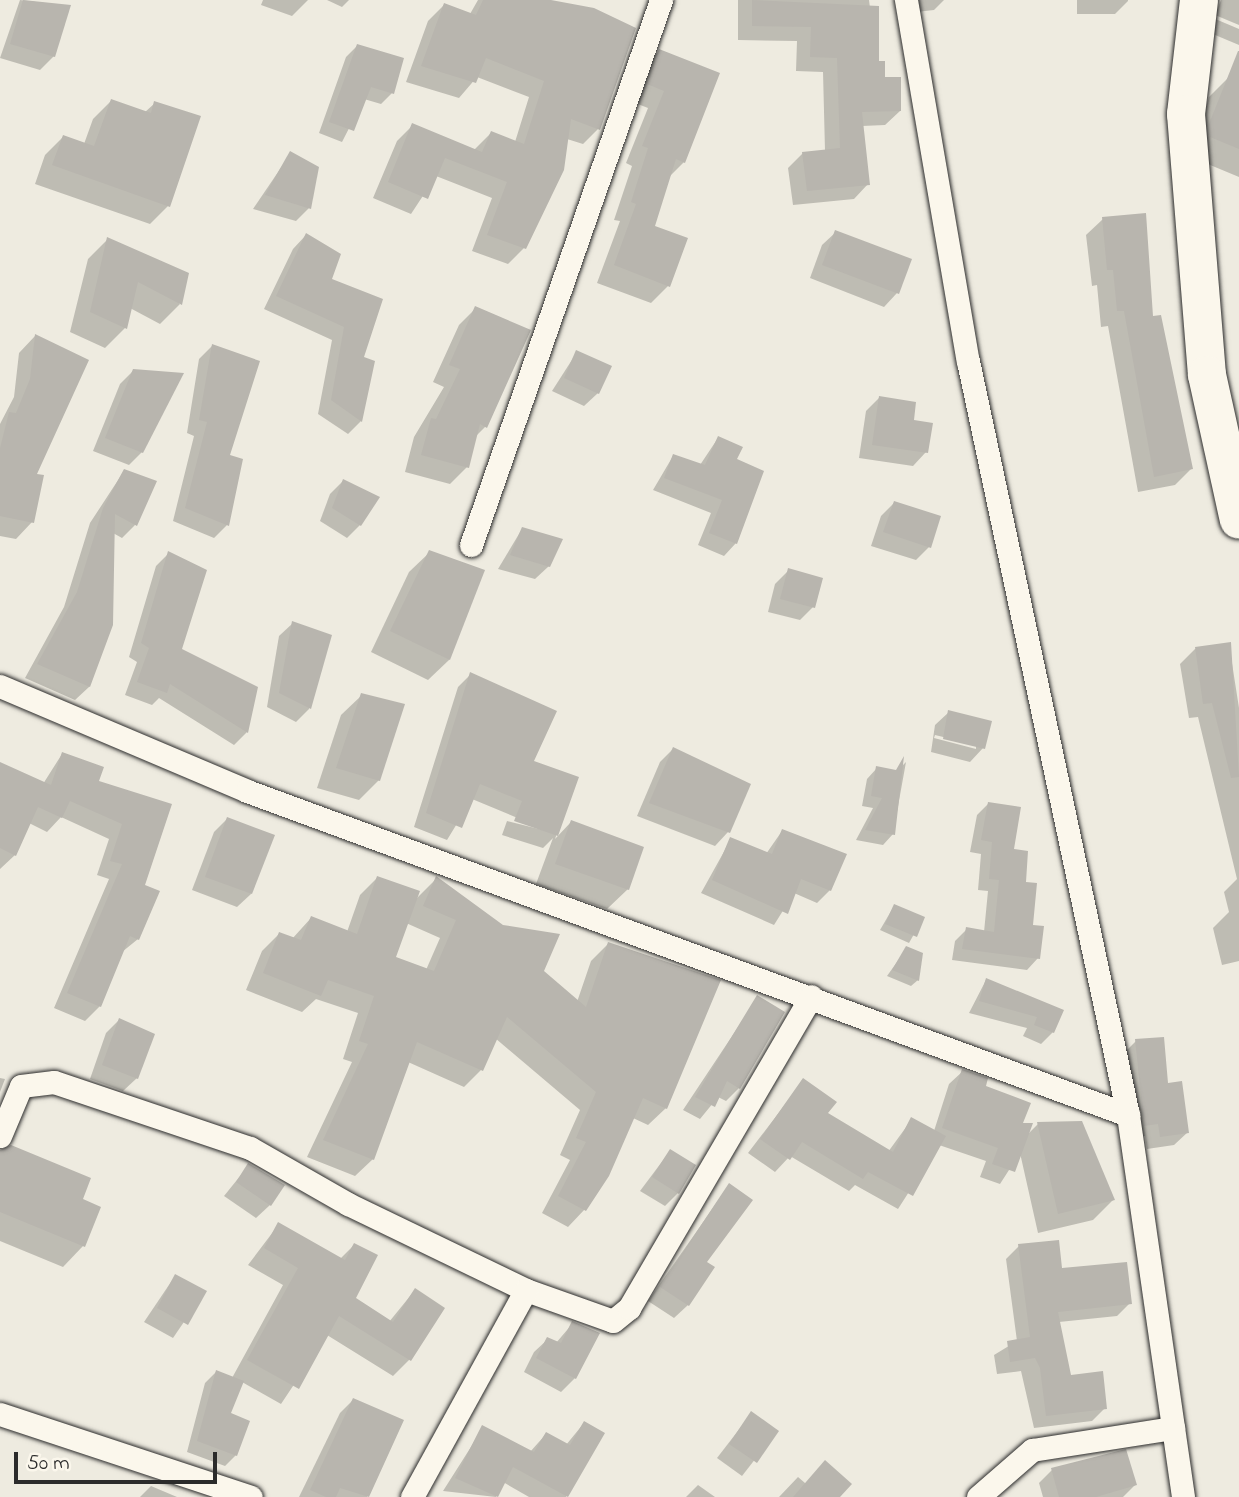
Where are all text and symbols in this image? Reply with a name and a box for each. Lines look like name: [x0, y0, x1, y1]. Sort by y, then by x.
scale bar: [18, 1438, 220, 1482]
text: 50 m: [27, 1449, 70, 1479]

